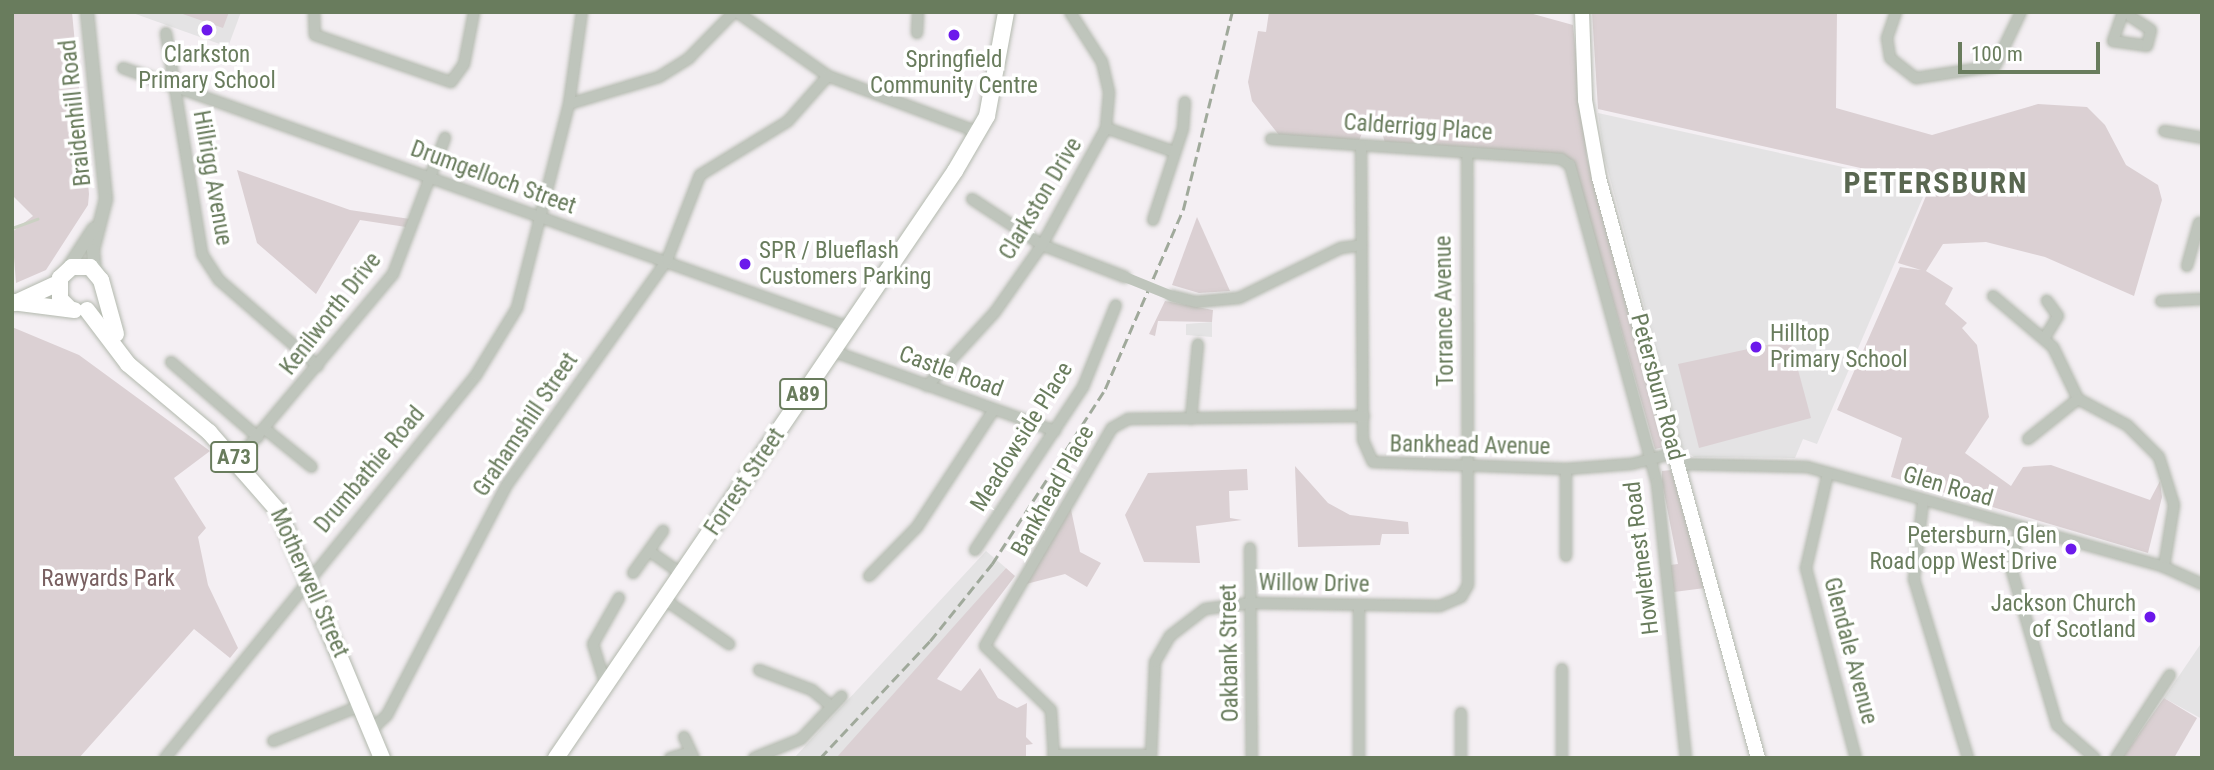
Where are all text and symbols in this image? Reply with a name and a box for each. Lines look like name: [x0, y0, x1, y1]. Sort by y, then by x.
marker: Clarkston Primary School: [199, 22, 215, 38]
marker: Springfield Community Centre: [946, 27, 962, 43]
scale bar: [1962, 28, 2104, 72]
street label: Braidenhill Road: [55, 38, 97, 188]
place label: Clarkston Primary School: [138, 41, 276, 95]
text: 100 m: [1971, 42, 2023, 66]
place label: Springfield Community Centre: [870, 46, 1038, 100]
street label: Hillrigg Avenue: [187, 108, 237, 248]
street label: Calderrigg Place: [1343, 109, 1493, 147]
street label: Clarkston Drive: [994, 133, 1088, 265]
street label: Drumgelloch Street: [407, 135, 579, 221]
district label: PETERSBURN: [1845, 165, 2027, 201]
street label: Torrance Avenue: [1430, 235, 1460, 387]
place label: SPR / Blueflash Customers Parking: [759, 237, 931, 291]
street label: Kenilworth Drive: [275, 247, 387, 381]
marker: SPR / Blueflash Customers Parking: [737, 256, 753, 272]
street label: Petersburn Road: [1624, 311, 1690, 463]
place label: Hilltop Primary School: [1770, 320, 1907, 374]
marker: Hilltop Primary School: [1748, 339, 1764, 355]
street label: Castle Road: [895, 340, 1007, 404]
street label: Grahamshill Street: [468, 348, 584, 502]
street label: Meadowside Place: [965, 357, 1079, 517]
road number: A89: [778, 376, 828, 412]
street label: Drumbathie Road: [309, 401, 431, 539]
street label: Bankhead Place: [1006, 421, 1100, 561]
street label: Forrest Street: [699, 423, 791, 541]
street label: Bankhead Avenue: [1389, 431, 1551, 461]
road number: A73: [210, 440, 258, 475]
street label: Glen Road: [1900, 461, 1996, 513]
street label: Howletnest Road: [1619, 480, 1665, 636]
street label: Motherwell Street: [264, 504, 354, 662]
place label: Petersburn, Glen Road opp West Drive: [1870, 522, 2057, 576]
marker: Petersburn, Glen Road opp West Drive: [2063, 541, 2079, 557]
park label: Rawyards Park: [41, 565, 175, 593]
street label: Willow Drive: [1258, 569, 1370, 599]
street label: Glendale Avenue: [1817, 575, 1883, 727]
street label: Oakbank Street: [1215, 584, 1245, 722]
place label: Jackson Church of Scotland: [1991, 590, 2136, 644]
marker: Jackson Church of Scotland: [2142, 609, 2158, 625]

